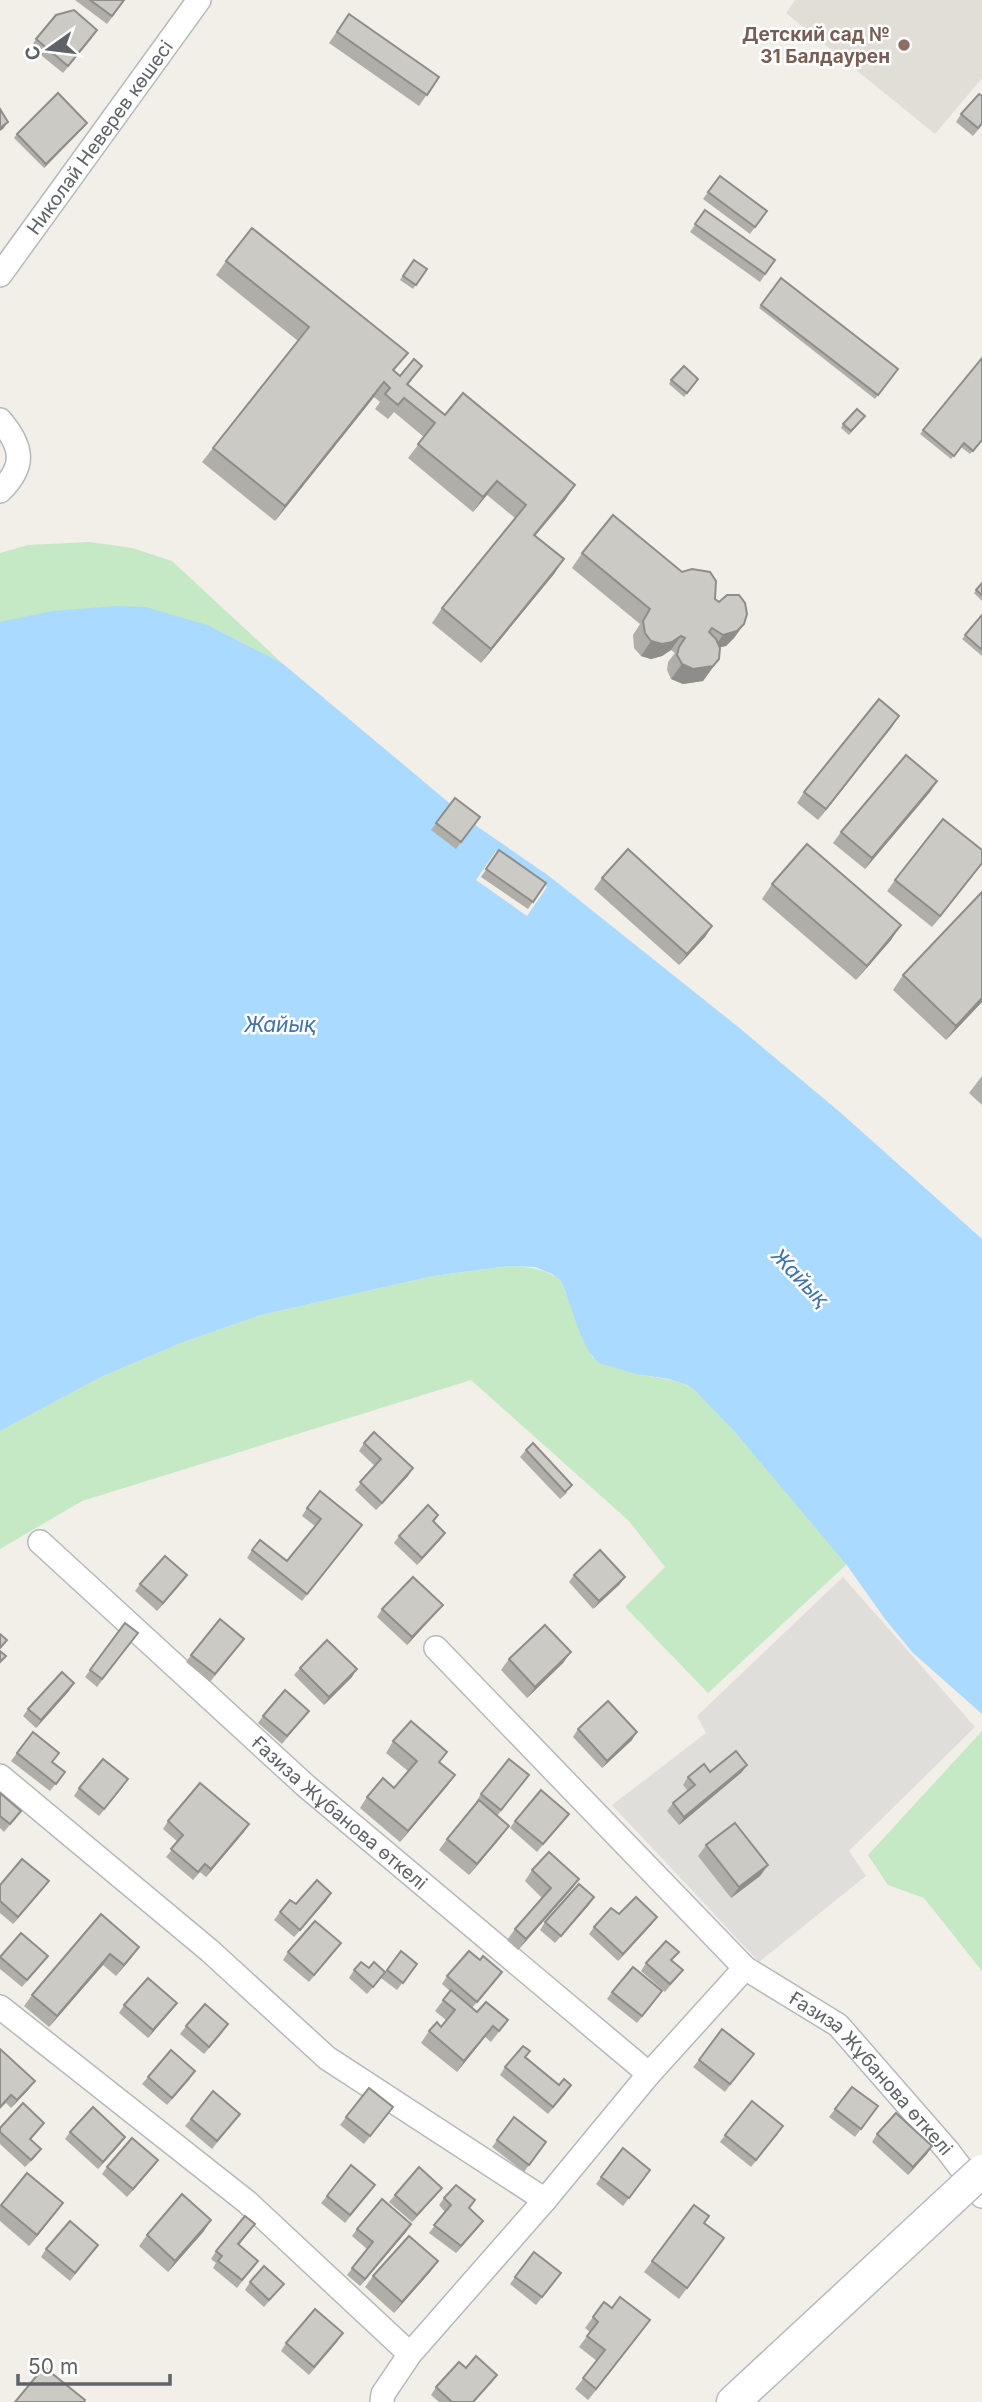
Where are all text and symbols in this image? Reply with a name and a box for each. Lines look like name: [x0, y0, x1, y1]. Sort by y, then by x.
north arrow: [14, 14, 84, 84]
place label: Детский сад № 31 Балдаурен: [742, 23, 890, 68]
street label: Николай Неверев көшесі: [22, 36, 178, 239]
marker: Детский сад № 31 Балдаурен: [896, 37, 912, 53]
text: С: [20, 43, 46, 63]
water label: Жайық: [243, 1012, 316, 1037]
water label: Жайық: [766, 1243, 834, 1312]
street label: Ғазиза Жұбанова өткелі: [246, 1731, 432, 1895]
street label: Ғазиза Жұбанова өткелі: [784, 1986, 957, 2160]
scale bar: [18, 2342, 170, 2386]
text: 50 m: [28, 2354, 78, 2379]

